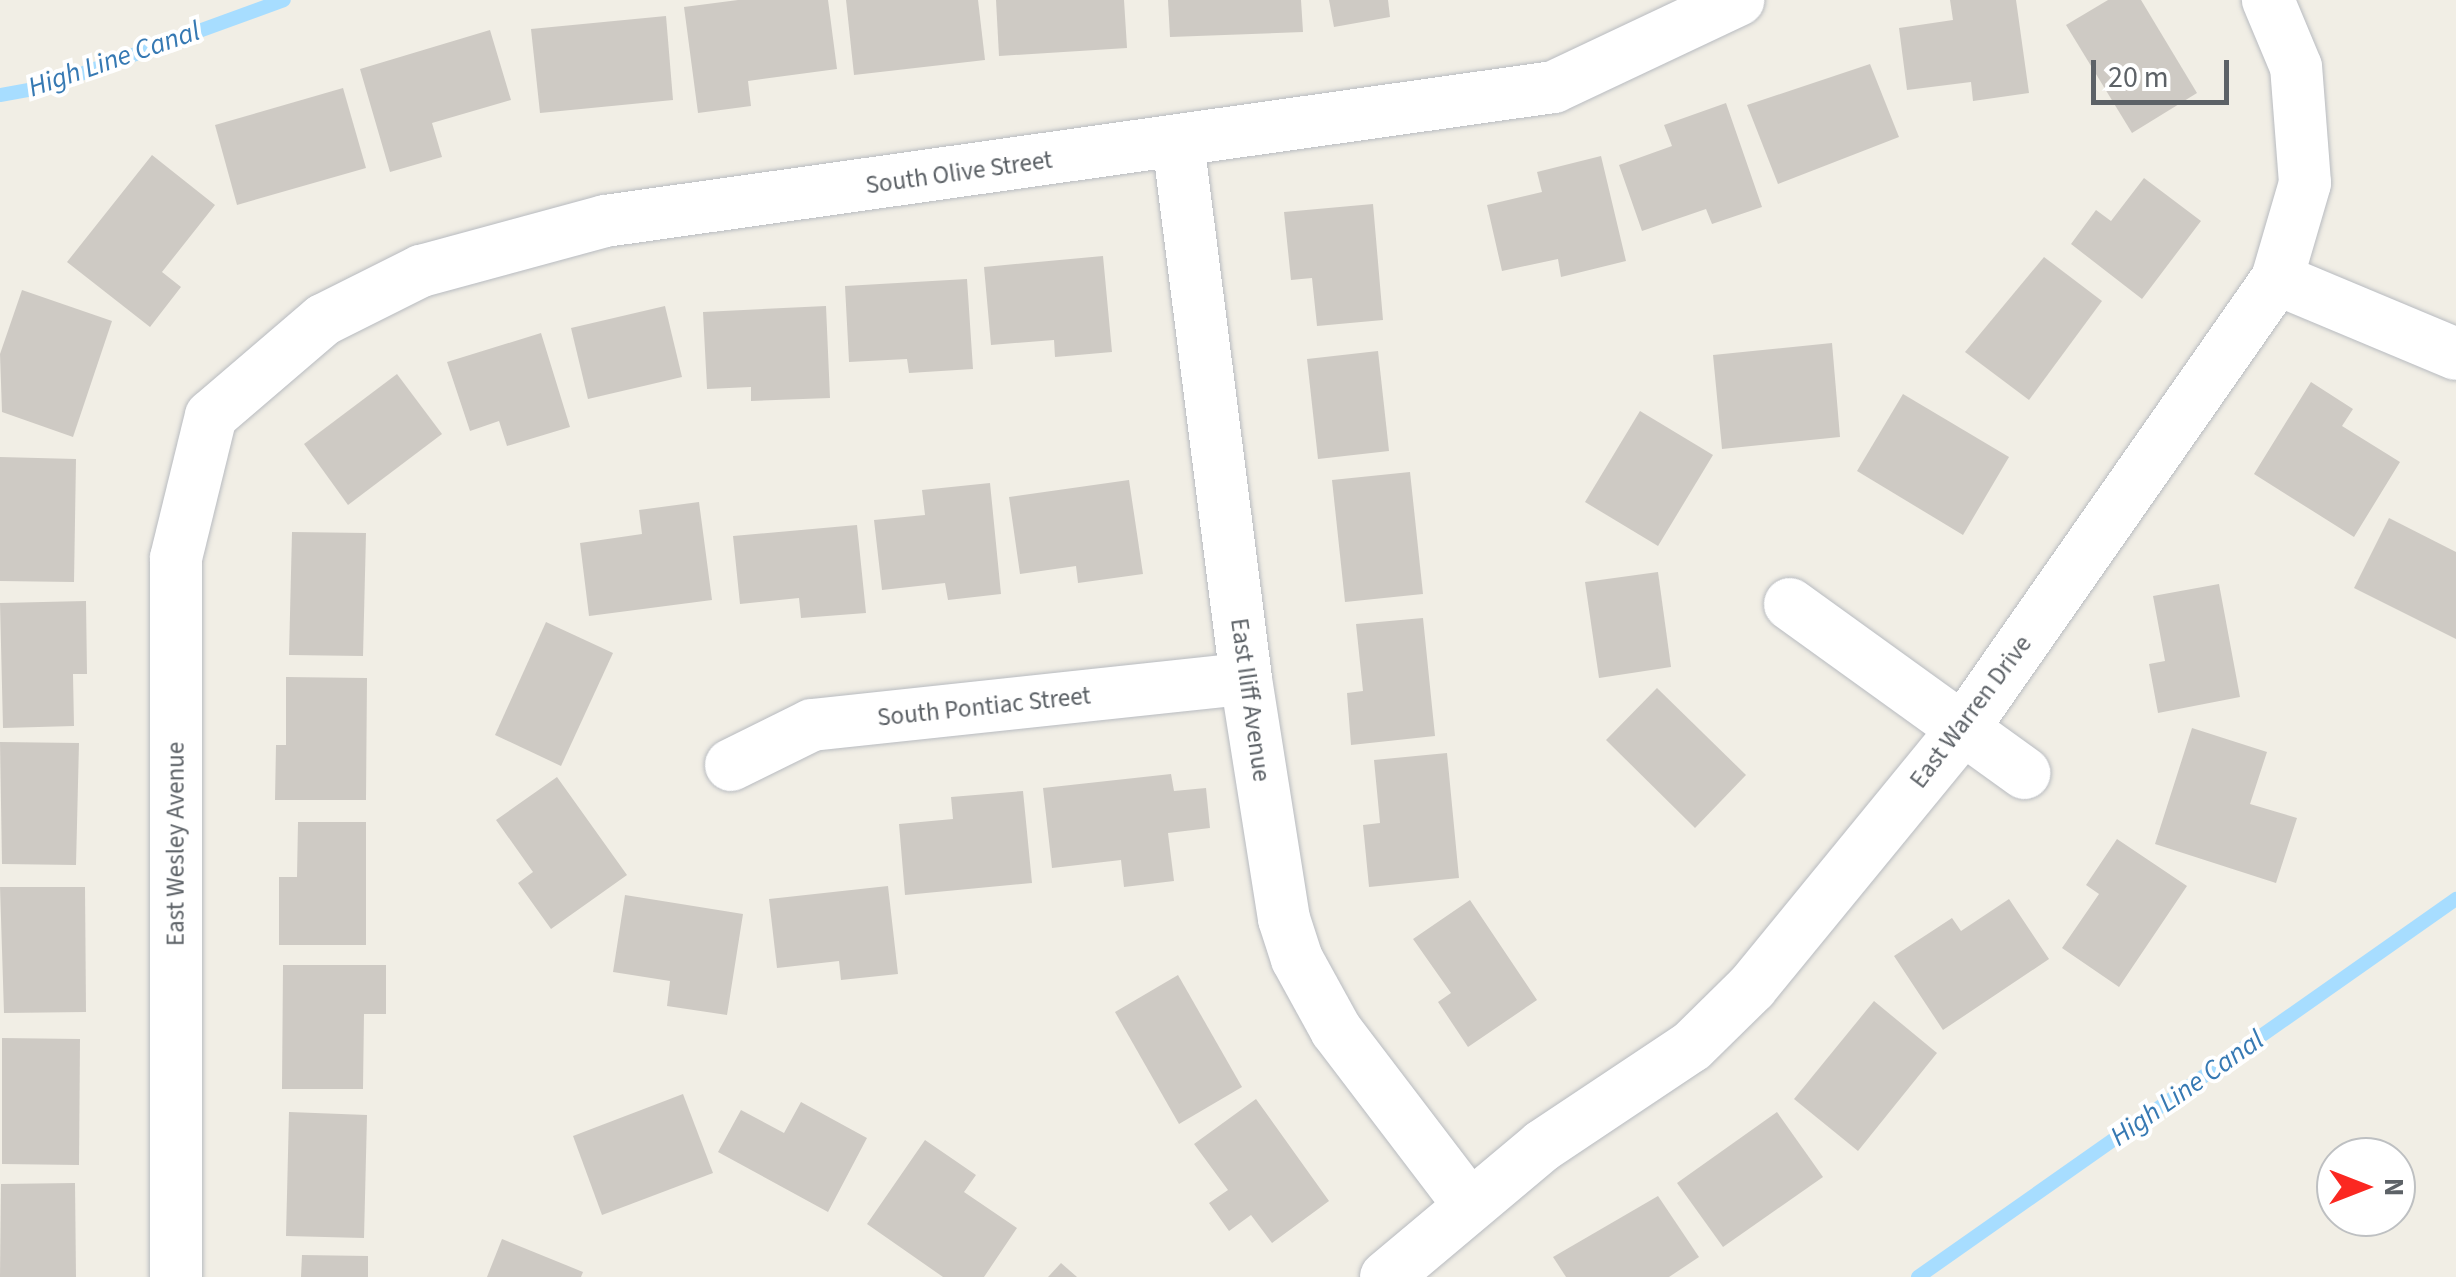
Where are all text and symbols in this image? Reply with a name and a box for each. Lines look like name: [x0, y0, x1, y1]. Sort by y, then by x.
water label: High Line Canal: [24, 14, 204, 104]
scale bar: [2096, 40, 2234, 102]
text: 20 m: [2108, 56, 2169, 99]
street label: South Olive Street: [864, 145, 1054, 201]
street label: East Iliff Avenue: [1224, 616, 1276, 784]
street label: East Warren Drive: [1904, 630, 2038, 794]
street label: South Pontiac Street: [876, 681, 1092, 733]
street label: East Wesley Avenue: [161, 742, 191, 946]
water label: High Line Canal: [2104, 1023, 2270, 1153]
north arrow: [2316, 1137, 2416, 1237]
text: N: [2374, 1178, 2414, 1196]

